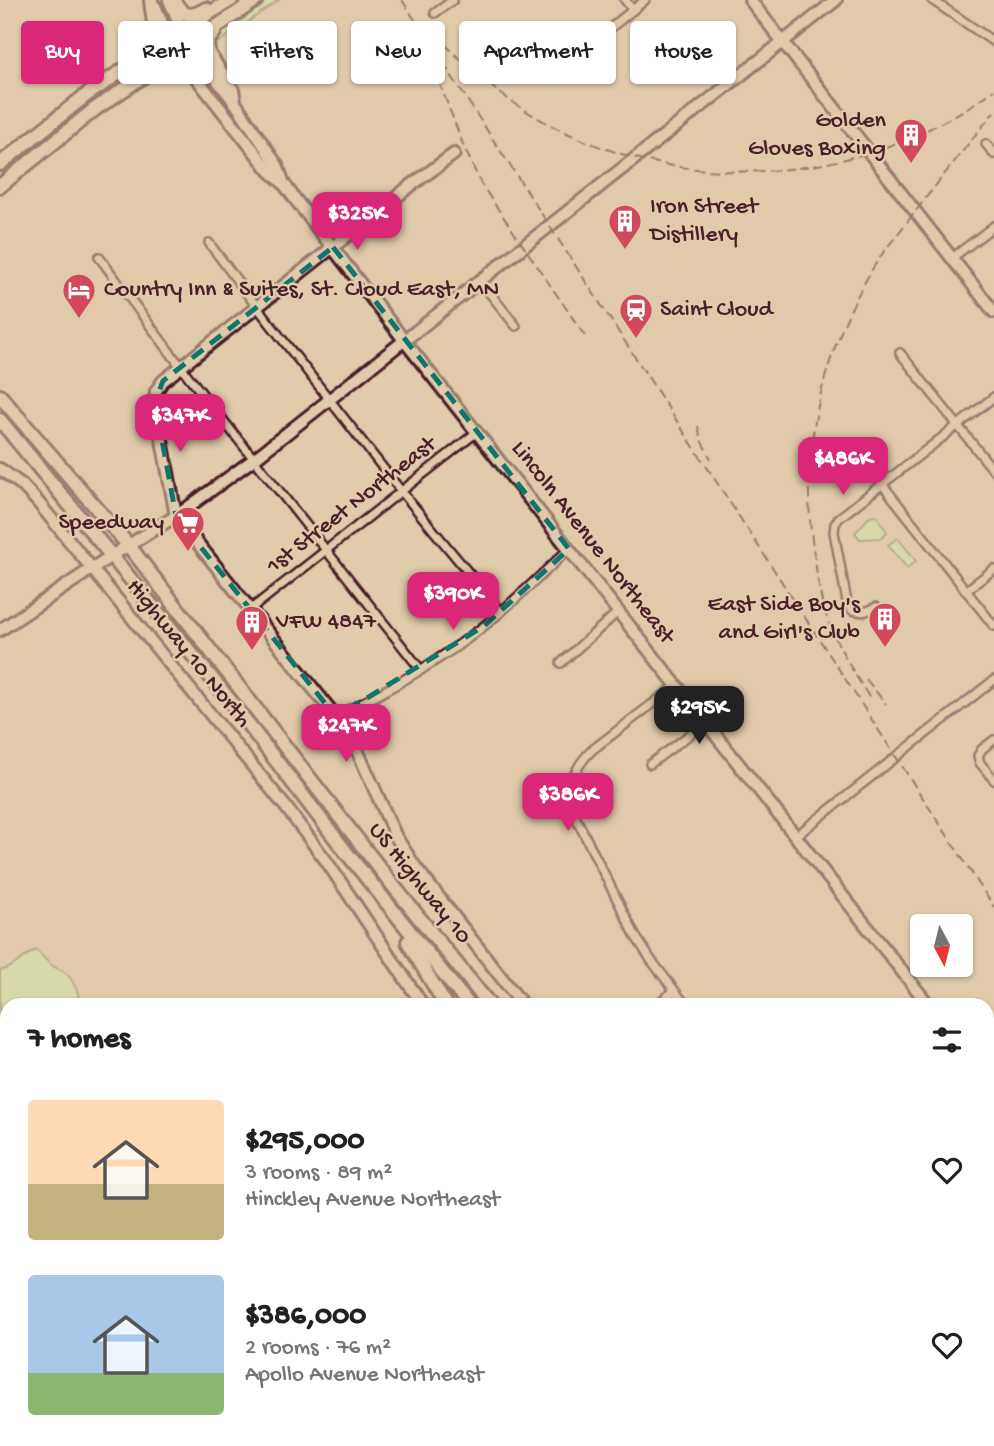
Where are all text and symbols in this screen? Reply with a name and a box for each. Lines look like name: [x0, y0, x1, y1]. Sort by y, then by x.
chip: Buy: [21, 21, 104, 84]
chip: Rent: [118, 21, 213, 84]
chip: Filters: [227, 21, 337, 84]
chip: New: [351, 21, 445, 84]
chip: Apartment: [459, 21, 616, 84]
chip: House: [630, 21, 736, 84]
place label: Golden Gloves Boxing: [748, 107, 887, 164]
building icon: Golden Gloves Boxing: [892, 116, 930, 165]
pin: $325K: [308, 192, 406, 252]
place label: Iron Street Distillery: [648, 193, 760, 250]
text: $325K: [328, 201, 386, 228]
building icon: Iron Street Distillery: [606, 202, 644, 251]
hotel icon: Country Inn & Suites, St. Cloud East, MN: [60, 271, 98, 320]
place label: Country Inn & Suites, St. Cloud East, MN: [104, 276, 499, 305]
station icon: Saint Cloud: [617, 291, 655, 340]
place label: Saint Cloud: [660, 296, 775, 325]
pin: $347K: [131, 394, 229, 454]
text: $347K: [151, 403, 209, 430]
street label: 1st Street Northeast: [261, 429, 444, 582]
street label: Lincoln Avenue Northeast: [504, 436, 682, 652]
pin: $486K: [794, 438, 892, 497]
text: $486K: [814, 446, 872, 473]
supermarket icon: Speedway: [169, 504, 207, 553]
place label: Speedway: [58, 509, 164, 538]
pin: $390K: [404, 572, 502, 632]
street label: Highway 10 North: [119, 574, 257, 734]
text: $390K: [423, 581, 483, 608]
place label: East Side Boy's and Girl's Club: [707, 591, 861, 648]
building icon: East Side Boy's and Girl's Club: [866, 600, 904, 649]
building icon: VFW 4847: [233, 603, 271, 652]
place label: VFW 4847: [275, 608, 377, 637]
pin: $295K: [650, 686, 748, 746]
text: $295K: [670, 695, 728, 722]
pin: $247K: [297, 704, 395, 764]
text: $247K: [317, 713, 375, 740]
pin: $386K: [519, 774, 617, 833]
text: $386K: [538, 782, 598, 809]
street label: US Highway 10: [361, 817, 477, 951]
north arrow: [910, 914, 973, 976]
map controls: [910, 914, 973, 977]
icon: filters: [928, 1021, 966, 1059]
text: 7 homes: [28, 1023, 130, 1058]
text: $295,000: [245, 1125, 365, 1160]
icon: home: [84, 1128, 168, 1212]
icon: heart: [928, 1151, 966, 1189]
text: 3 rooms · 89 m²: [245, 1160, 392, 1187]
text: Hinckley Avenue Northeast: [245, 1187, 500, 1214]
text: $386,000: [245, 1300, 366, 1335]
icon: home: [84, 1303, 168, 1387]
icon: heart: [928, 1326, 966, 1364]
text: 2 rooms · 76 m²: [245, 1335, 391, 1362]
text: Apollo Avenue Northeast: [245, 1362, 483, 1389]

